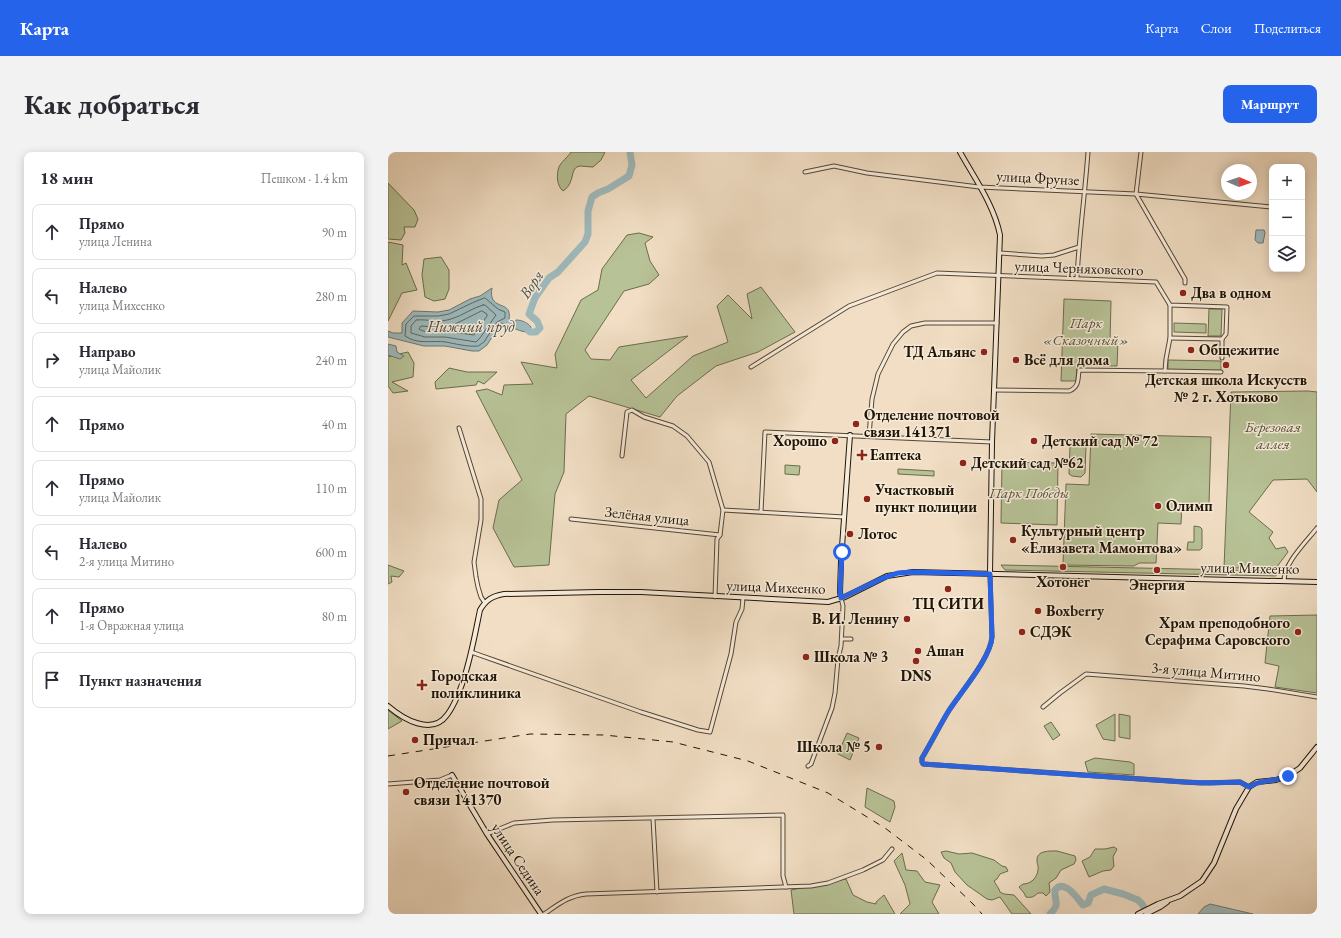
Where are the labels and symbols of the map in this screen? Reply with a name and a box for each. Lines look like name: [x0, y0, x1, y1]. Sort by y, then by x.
north arrow: [1221, 164, 1257, 200]
street label: улица Фрунзе: [996, 166, 1080, 189]
street label: улица Черняховского: [1014, 256, 1144, 279]
water label: Воря: [514, 266, 548, 303]
place label: Два в одном: [1191, 283, 1271, 302]
marker: Два в одном: [1178, 288, 1188, 298]
park label: Парк «Сказочный»: [1043, 313, 1129, 349]
water label: Нижний пруд: [426, 316, 515, 337]
place label: Общежитие: [1199, 340, 1279, 359]
place label: ТД Альянс: [903, 342, 976, 361]
marker: Общежитие: [1186, 345, 1196, 355]
marker: ТД Альянс: [979, 347, 989, 357]
place label: Всё для дома: [1024, 350, 1110, 369]
marker: Всё для дома: [1011, 355, 1021, 365]
marker: Детская школа Искусств № 2 г. Хотьково: [1221, 360, 1231, 370]
place label: Детская школа Искусств № 2 г. Хотьково: [1145, 370, 1307, 406]
place label: Отделение почтовой связи 141371: [864, 405, 1000, 441]
park label: Березовая аллея: [1244, 417, 1301, 453]
marker: Отделение почтовой связи 141371: [851, 419, 861, 429]
place label: Хорошо: [772, 431, 827, 450]
place label: Детский сад № 72: [1042, 431, 1158, 450]
marker: Хорошо: [830, 436, 840, 446]
marker: Детский сад № 72: [1029, 436, 1039, 446]
place label: Еаптека: [870, 445, 922, 464]
marker: Еаптека: [857, 450, 867, 460]
place label: Детский сад №62: [971, 453, 1084, 472]
marker: Детский сад №62: [958, 458, 968, 468]
place label: Участковый пункт полиции: [874, 480, 977, 516]
park label: Парк Победы: [988, 483, 1069, 502]
marker: Участковый пункт полиции: [862, 494, 872, 504]
place label: Олимп: [1166, 496, 1213, 515]
marker: Олимп: [1153, 501, 1163, 511]
street label: Зелёная улица: [604, 502, 690, 529]
place label: Культурный центр «Елизавета Мамонтова»: [1021, 521, 1182, 557]
place label: Лотос: [858, 524, 897, 543]
marker: Лотос: [845, 529, 855, 539]
marker: Культурный центр «Елизавета Мамонтова»: [1008, 535, 1018, 545]
route start: [833, 543, 851, 561]
street label: улица Михеенко: [1200, 557, 1300, 578]
marker: Хотонег: [1058, 562, 1068, 572]
marker: Энергия: [1152, 565, 1162, 575]
place label: Хотонег: [1035, 572, 1090, 591]
street label: улица Михеенко: [726, 575, 826, 598]
place label: Энергия: [1129, 575, 1185, 594]
marker: ТЦ СИТИ: [943, 584, 953, 594]
place label: ТЦ СИТИ: [912, 594, 984, 613]
place label: Boxberry: [1046, 601, 1105, 620]
marker: Boxberry: [1033, 606, 1043, 616]
place label: В. И. Ленину: [812, 609, 900, 628]
place label: Храм преподобного Серафима Саровского: [1145, 613, 1290, 649]
marker: В. И. Ленину: [902, 614, 912, 624]
place label: СДЭК: [1030, 622, 1072, 641]
marker: СДЭК: [1017, 627, 1027, 637]
marker: Храм преподобного Серафима Саровского: [1293, 627, 1303, 637]
place label: Ашан: [925, 641, 965, 660]
marker: Ашан: [913, 646, 923, 656]
place label: Школа № 3: [814, 647, 888, 666]
marker: Школа № 3: [801, 652, 811, 662]
marker: DNS: [911, 656, 921, 666]
street label: 3-я улица Митино: [1151, 657, 1262, 686]
place label: Городская поликлиника: [431, 666, 522, 702]
place label: DNS: [900, 666, 932, 685]
marker: Городская поликлиника: [416, 679, 428, 691]
place label: Причал: [423, 730, 475, 749]
marker: Причал: [410, 735, 420, 745]
place label: Школа № 5: [797, 737, 871, 756]
marker: Школа № 5: [874, 742, 884, 752]
route end: [1279, 767, 1297, 785]
place label: Отделение почтовой связи 141370: [414, 773, 550, 809]
marker: Отделение почтовой связи 141370: [401, 787, 411, 797]
street label: улица Седина: [487, 819, 550, 898]

